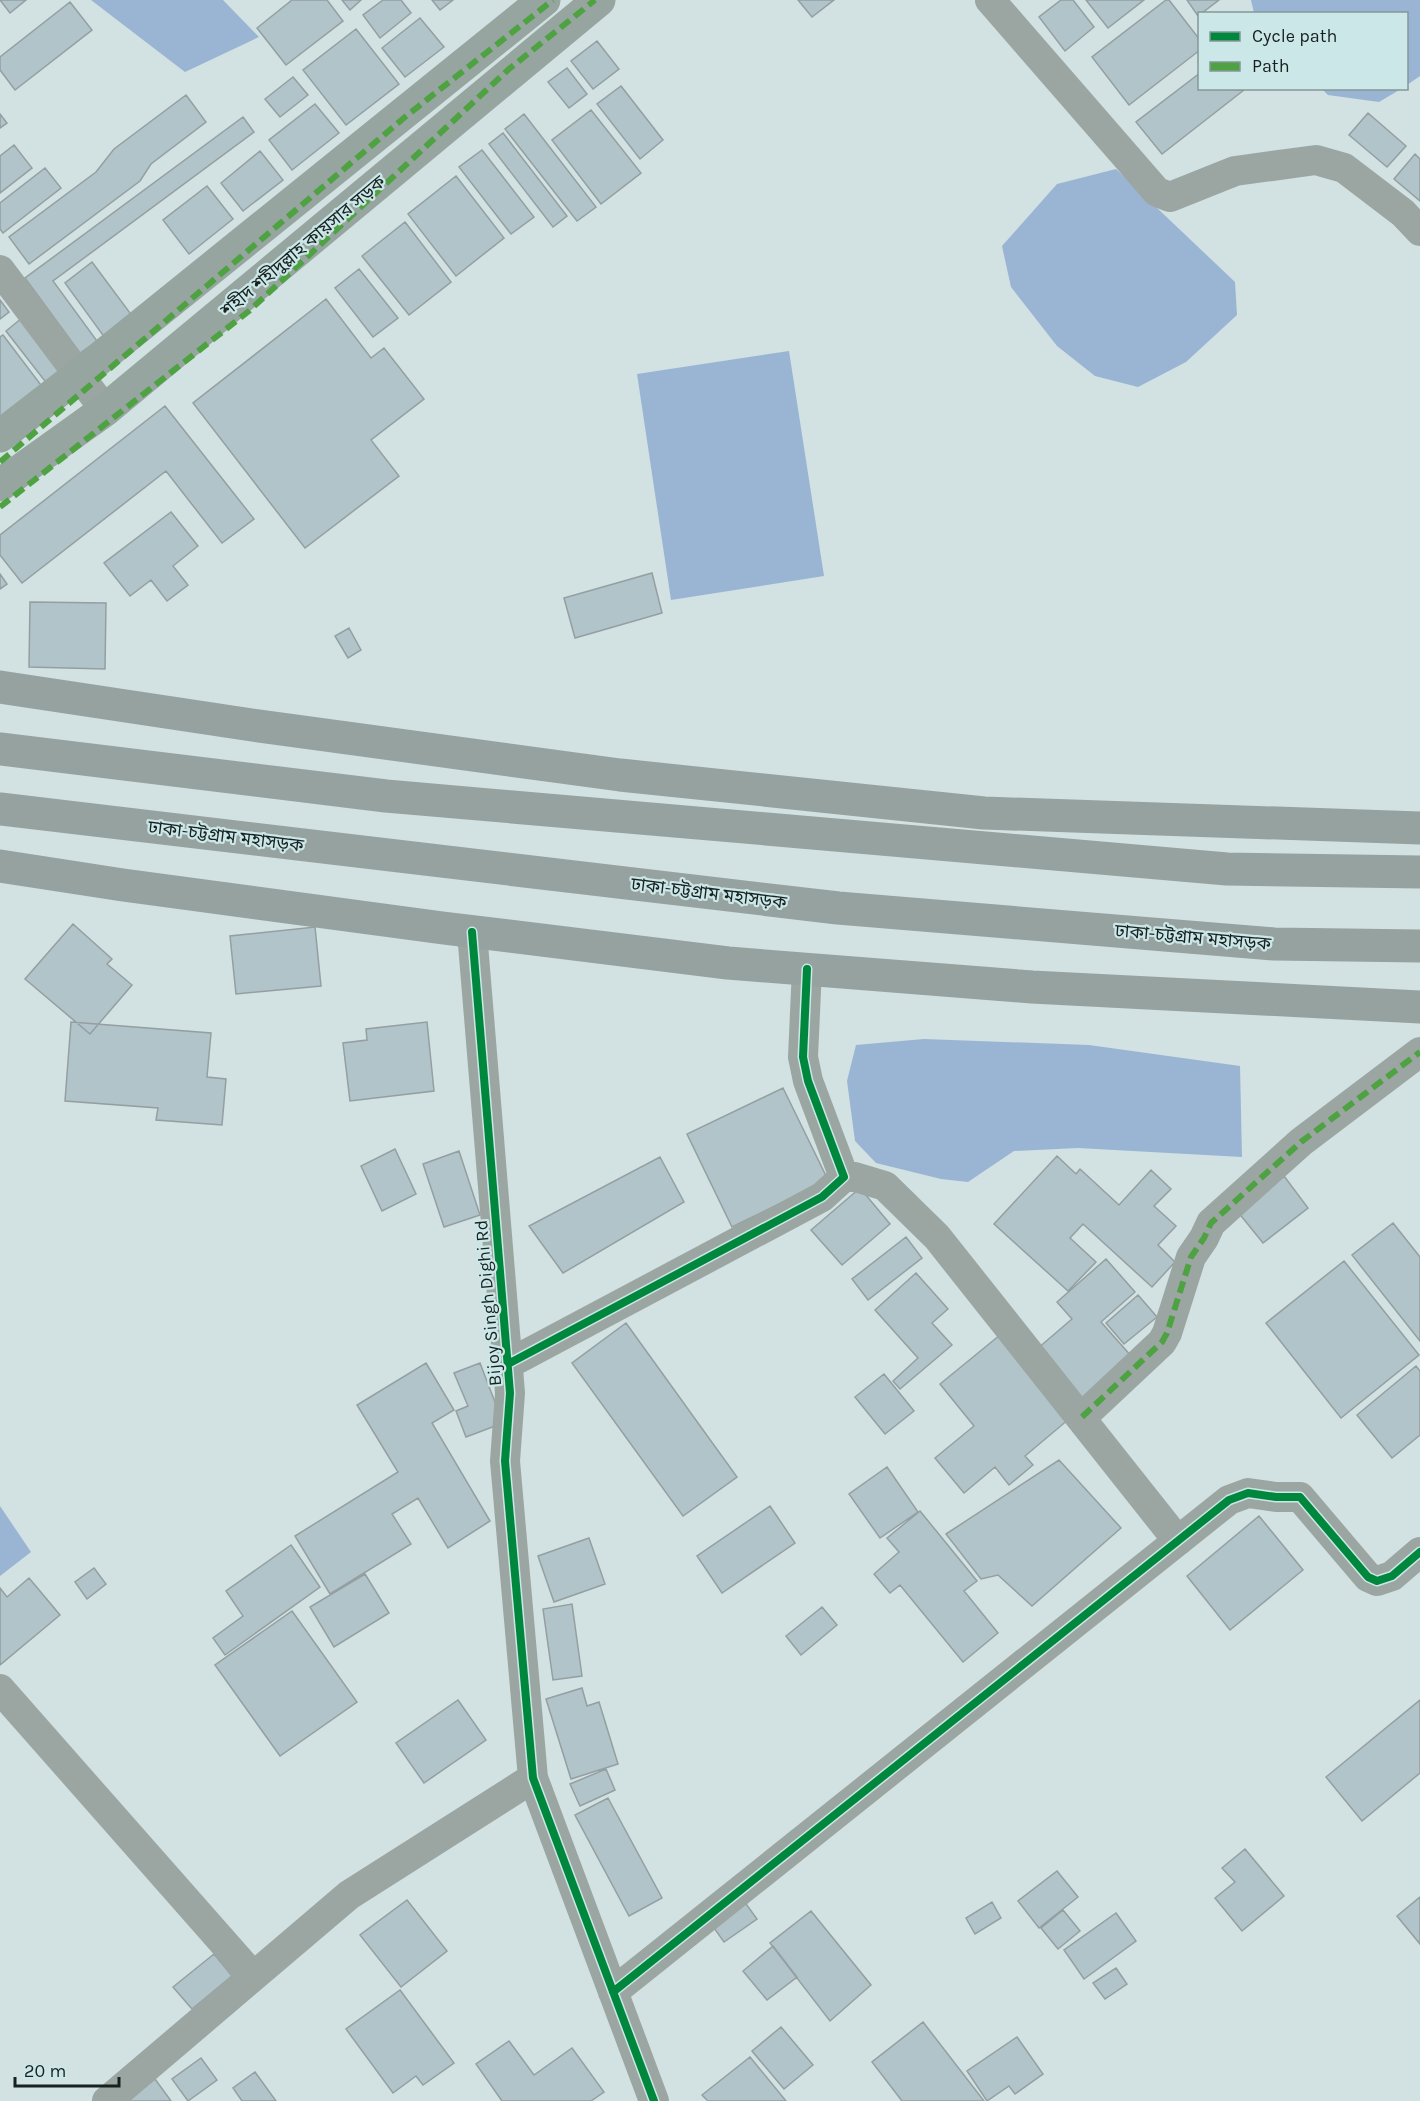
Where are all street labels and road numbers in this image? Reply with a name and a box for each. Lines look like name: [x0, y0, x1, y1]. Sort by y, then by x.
street label: শহীদ শহীদুল্লাহ কায়সার সড়ক: [215, 170, 390, 322]
street label: ঢাকা-চট্টগ্রাম মহাসড়ক: [146, 815, 306, 857]
street label: ঢাকা-চট্টগ্রাম মহাসড়ক: [629, 872, 789, 914]
street label: ঢাকা-চট্টগ্রাম মহাসড়ক: [1113, 919, 1272, 955]
street label: Bijoy Singh Dighi Rd: [470, 1219, 506, 1387]

